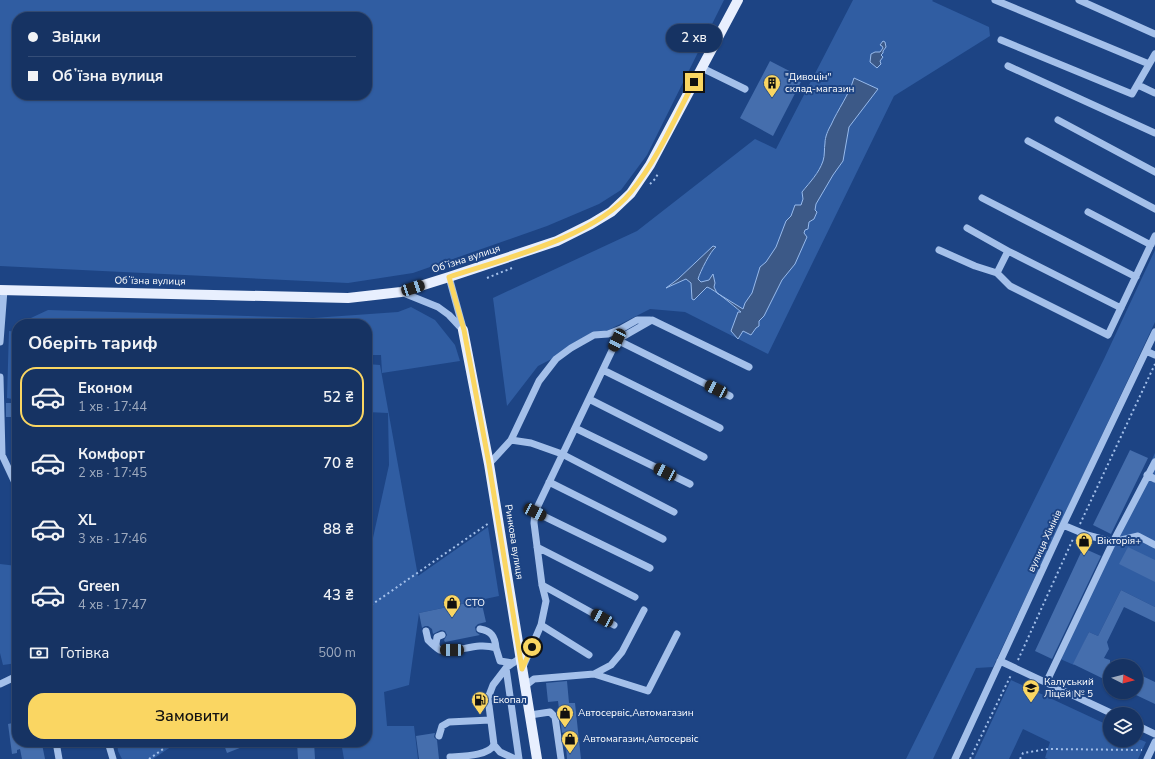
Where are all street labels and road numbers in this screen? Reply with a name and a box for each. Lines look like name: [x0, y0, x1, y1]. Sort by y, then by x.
street label: Обʼїзна вулиця: [430, 241, 502, 277]
street label: Обʼїзна вулиця: [114, 273, 186, 289]
street label: Ринкова вулиця: [501, 504, 527, 580]
street label: вулиця Хіміків: [1024, 507, 1066, 574]

